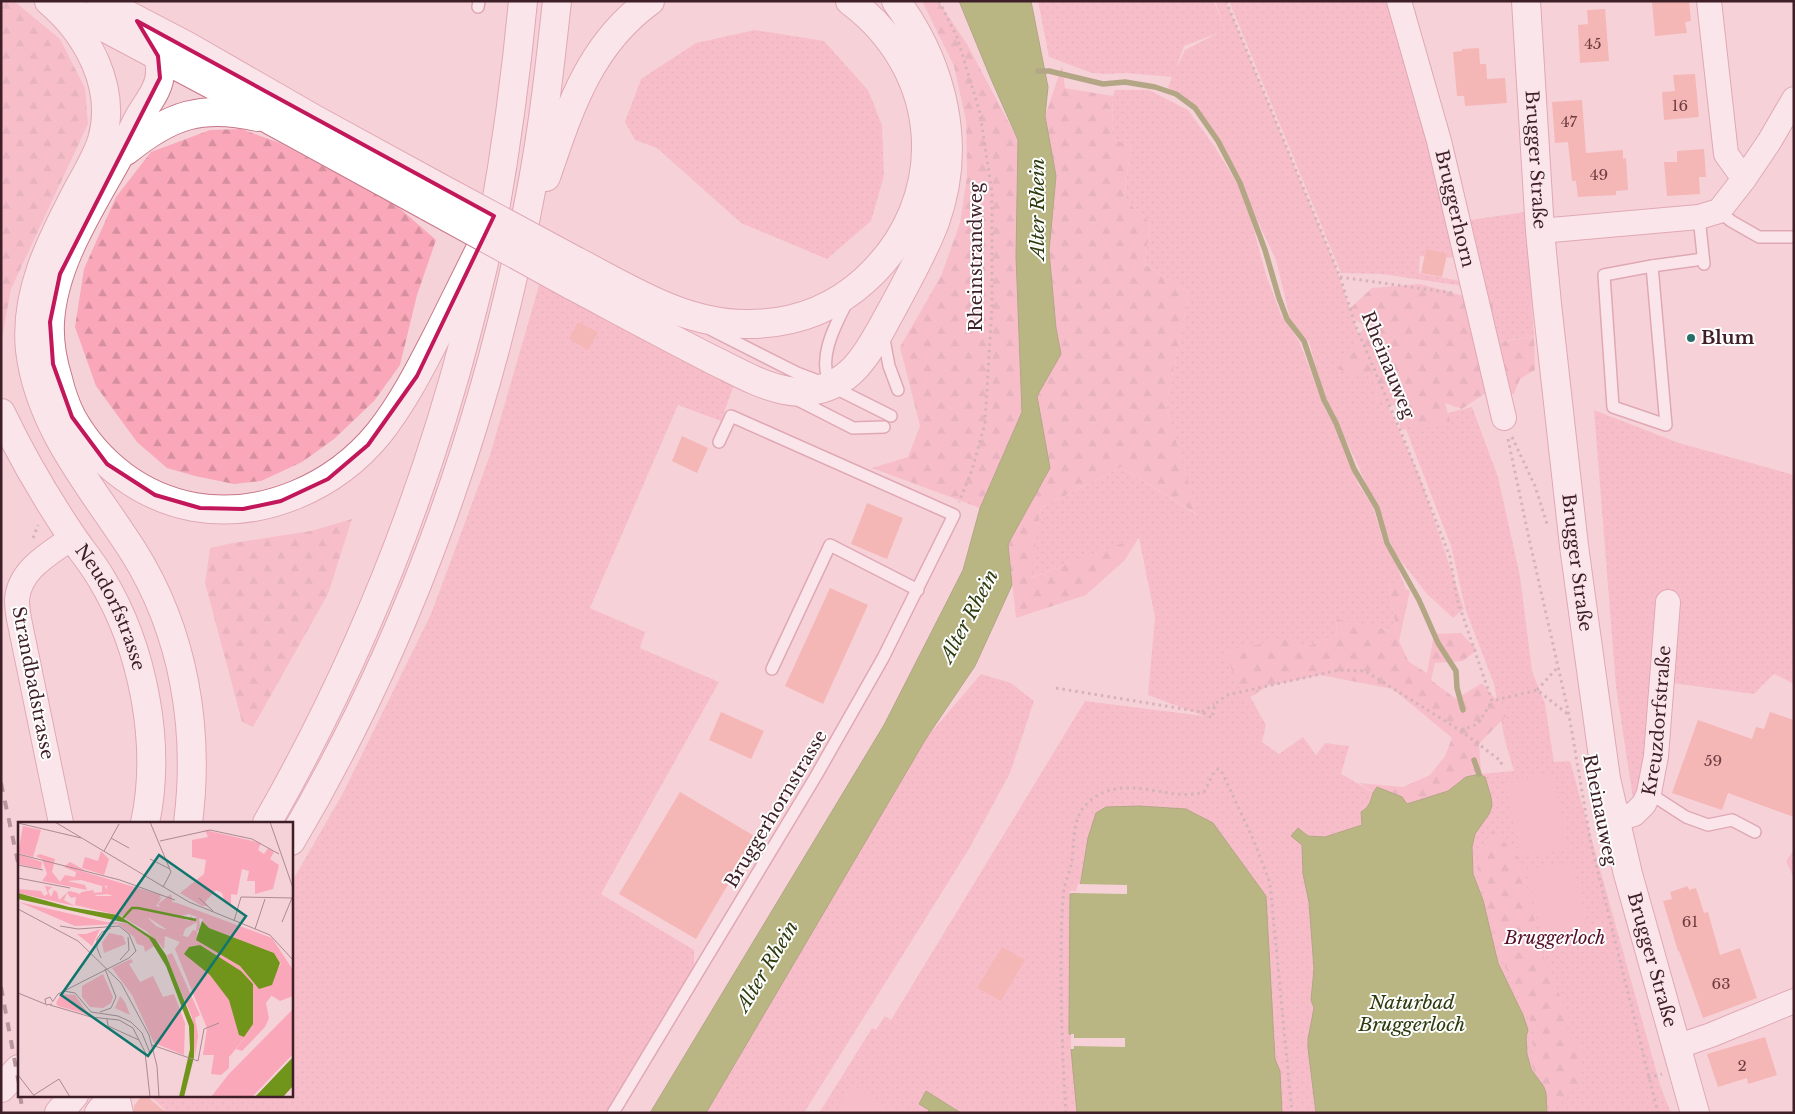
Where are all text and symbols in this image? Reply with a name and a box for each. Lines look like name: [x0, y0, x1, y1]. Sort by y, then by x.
house number: 45: [1584, 34, 1602, 53]
street label: Brugger Straße: [1520, 90, 1551, 230]
house number: 16: [1672, 96, 1688, 115]
house number: 47: [1561, 112, 1578, 131]
street label: Bruggerhorn: [1430, 148, 1479, 270]
water label: Alter Rhein: [1026, 158, 1049, 263]
house number: 49: [1590, 165, 1608, 184]
street label: Rheinstrandweg: [965, 182, 987, 332]
street label: Rheinauweg: [1357, 308, 1420, 422]
place label: Blum: [1701, 327, 1754, 349]
marker: Blum: [1685, 332, 1697, 344]
street label: Brugger Straße: [1557, 492, 1597, 633]
street label: Neudorfstrasse: [70, 540, 150, 673]
water label: Alter Rhein: [934, 566, 1003, 669]
street label: Strandbadstrasse: [7, 605, 59, 761]
street label: Kreuzdorfstraße: [1638, 645, 1676, 798]
street label: Bruggerhornstrasse: [720, 726, 832, 892]
house number: 59: [1704, 751, 1722, 770]
street label: Rheinauweg: [1578, 752, 1622, 868]
inset map: [18, 822, 292, 1096]
street label: Brugger Straße: [1623, 890, 1681, 1030]
house number: 61: [1682, 912, 1698, 931]
water label: Alter Rhein: [730, 917, 803, 1018]
park label: Bruggerloch: [1503, 927, 1606, 949]
house number: 63: [1712, 974, 1730, 993]
water label: Naturbad Bruggerloch: [1358, 991, 1466, 1036]
house number: 2: [1737, 1056, 1747, 1075]

